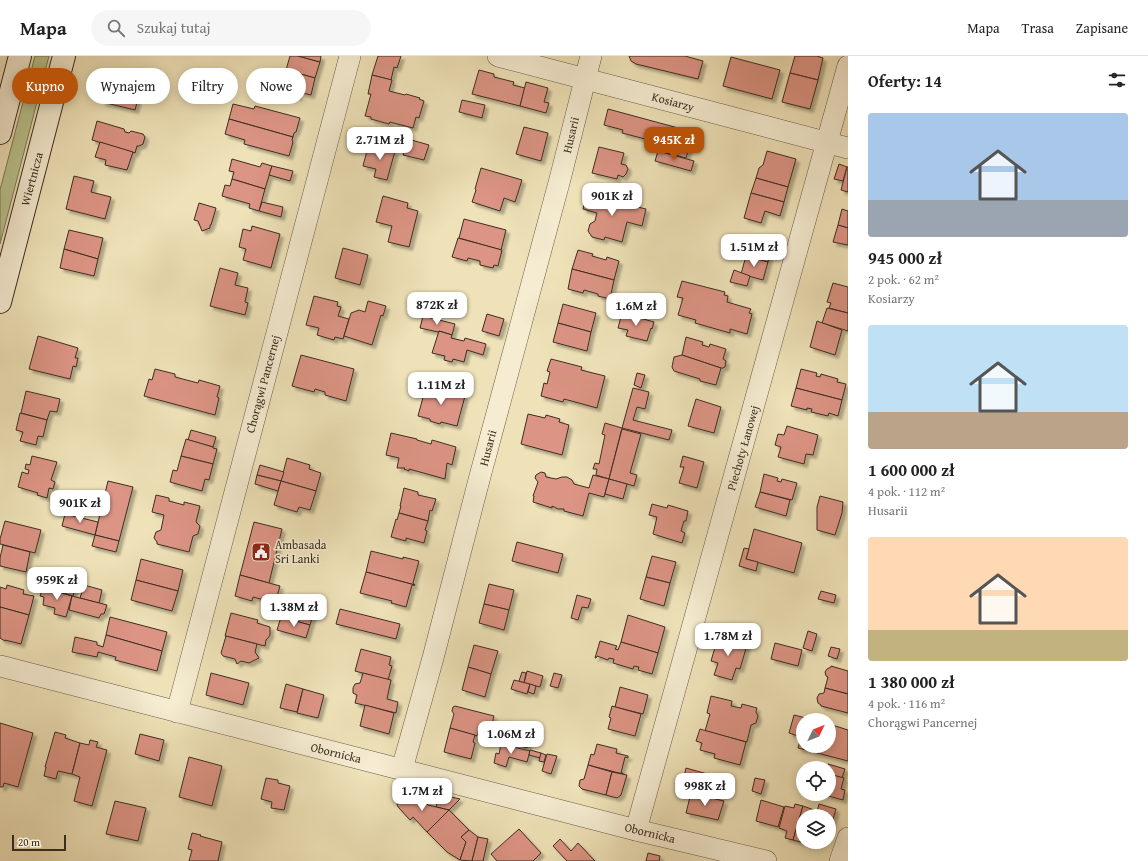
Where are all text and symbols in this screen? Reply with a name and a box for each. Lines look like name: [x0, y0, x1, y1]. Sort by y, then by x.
search box: [91, 10, 371, 46]
text: Mapa: [20, 14, 67, 42]
icon: search: [105, 17, 127, 39]
text: Szukaj tutaj: [137, 17, 211, 38]
text: Mapa: [967, 18, 1000, 38]
text: Trasa: [1022, 18, 1054, 38]
text: Zapisane: [1076, 18, 1128, 38]
chip: Kupno: [12, 68, 78, 104]
chip: Wynajem: [86, 68, 170, 104]
chip: Filtry: [178, 68, 238, 104]
chip: Nowe: [246, 68, 306, 104]
text: Oferty: 14: [868, 68, 942, 93]
icon: filters: [1106, 69, 1128, 91]
street label: Kosiarzy: [650, 88, 696, 115]
street label: Husarii: [558, 115, 583, 155]
pin: 2.71M zł: [339, 127, 421, 161]
pin: 945K zł: [637, 127, 711, 161]
text: 2.71M zł: [356, 130, 404, 149]
text: 945K zł: [653, 130, 695, 149]
icon: home: [962, 139, 1034, 211]
street label: Wiertnicza: [16, 150, 47, 208]
pin: 901K zł: [575, 183, 649, 217]
text: 901K zł: [591, 186, 633, 205]
pin: 1.51M zł: [713, 234, 795, 268]
text: 1.51M zł: [730, 237, 778, 256]
text: 945 000 zł: [868, 245, 942, 270]
text: 2 pok. · 62 m²: [868, 270, 939, 289]
text: Kosiarzy: [868, 289, 915, 308]
pin: 872K zł: [400, 292, 474, 326]
pin: 1.6M zł: [599, 293, 673, 327]
text: 872K zł: [416, 295, 458, 314]
text: 1.6M zł: [615, 296, 657, 315]
street label: Chorągwi Pancernej: [241, 333, 284, 435]
icon: home: [962, 351, 1034, 423]
pin: 1.11M zł: [400, 372, 482, 406]
text: 1.11M zł: [417, 375, 465, 394]
street label: Piechoty Łanowej: [722, 403, 763, 492]
street label: Husarii: [475, 427, 501, 468]
text: 1 600 000 zł: [868, 457, 955, 482]
text: 4 pok. · 112 m²: [868, 482, 945, 501]
pin: 901K zł: [43, 490, 117, 524]
text: 901K zł: [59, 493, 101, 512]
text: Husarii: [868, 501, 908, 520]
place label: Ambasada Sri Lanki: [275, 536, 327, 567]
public building icon: Ambasada Sri Lanki: [250, 541, 272, 563]
icon: home: [962, 563, 1034, 635]
pin: 959K zł: [20, 567, 94, 601]
text: 959K zł: [36, 570, 78, 589]
pin: 1.38M zł: [253, 594, 335, 628]
text: 1.38M zł: [270, 597, 318, 616]
pin: 1.78M zł: [687, 623, 769, 657]
text: 1.78M zł: [704, 626, 752, 645]
text: 1 380 000 zł: [868, 669, 955, 694]
text: 4 pok. · 116 m²: [868, 694, 945, 713]
north arrow: [796, 713, 836, 753]
map controls: [796, 713, 836, 849]
text: Chorągwi Pancernej: [868, 713, 977, 732]
pin: 1.06M zł: [470, 721, 552, 755]
text: 1.06M zł: [487, 724, 535, 743]
street label: Obornicka: [309, 738, 364, 767]
button: locate: [796, 761, 836, 801]
pin: 998K zł: [668, 773, 742, 807]
text: 998K zł: [684, 776, 726, 795]
pin: 1.7M zł: [385, 778, 459, 812]
text: 1.7M zł: [401, 781, 443, 800]
button: layers: [796, 809, 836, 849]
street label: Obornicka: [623, 818, 678, 847]
scale bar: [12, 833, 66, 852]
text: 20 m: [18, 834, 40, 850]

